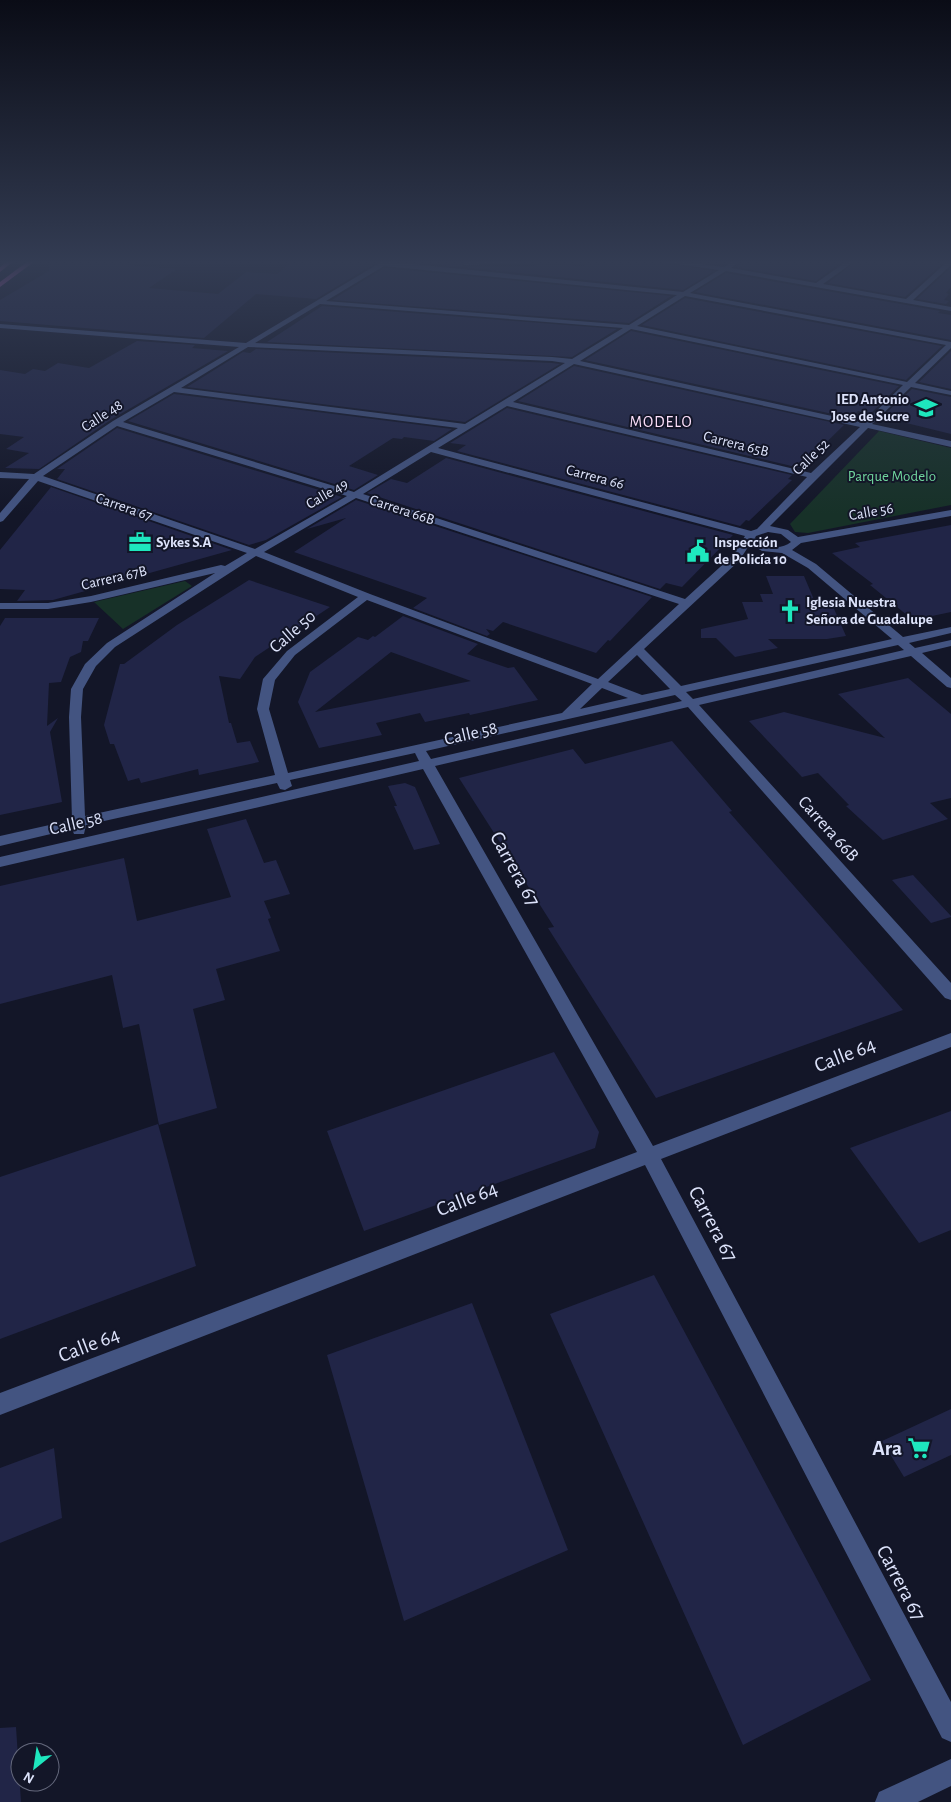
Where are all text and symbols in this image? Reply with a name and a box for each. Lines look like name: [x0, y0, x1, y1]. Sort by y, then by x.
place label: IED Antonio Jose de Sucre: [831, 392, 909, 424]
school or university icon: IED Antonio Jose de Sucre: [913, 395, 939, 421]
street label: Calle 48: [79, 397, 125, 435]
district label: MODELO: [629, 414, 693, 430]
street label: Carrera 65B: [702, 429, 770, 459]
street label: Calle 52: [790, 436, 832, 478]
street label: Carrera 66: [564, 462, 626, 492]
park label: Parque Modelo: [848, 469, 936, 484]
street label: Calle 49: [303, 476, 351, 512]
street label: Carrera 67: [94, 490, 154, 524]
street label: Carrera 66B: [368, 492, 436, 528]
street label: Calle 56: [848, 501, 894, 523]
office icon: Sykes S.A: [127, 529, 153, 555]
place label: Sykes S.A: [156, 535, 211, 550]
place label: Inspección de Policía 10: [714, 535, 787, 567]
public building icon: Inspección de Policía 10: [685, 538, 711, 564]
street label: Carrera 67B: [80, 563, 148, 593]
place label: Iglesia Nuestra Señora de Guadalupe: [806, 595, 933, 627]
church icon: Iglesia Nuestra Señora de Guadalupe: [777, 598, 803, 624]
street label: Calle 50: [266, 607, 320, 657]
street label: Calle 58: [443, 719, 499, 749]
street label: Carrera 66B: [794, 793, 862, 865]
street label: Calle 58: [48, 809, 104, 839]
street label: Carrera 67: [486, 828, 544, 910]
street label: Calle 64: [811, 1034, 879, 1076]
street label: Calle 64: [433, 1178, 501, 1220]
street label: Carrera 67: [684, 1183, 742, 1265]
street label: Calle 64: [55, 1324, 123, 1366]
supermarket icon: Ara: [906, 1435, 932, 1461]
place label: Ara: [872, 1438, 902, 1459]
street label: Carrera 67: [872, 1542, 930, 1624]
north arrow: [10, 1742, 60, 1792]
text: N: [21, 1769, 37, 1786]

